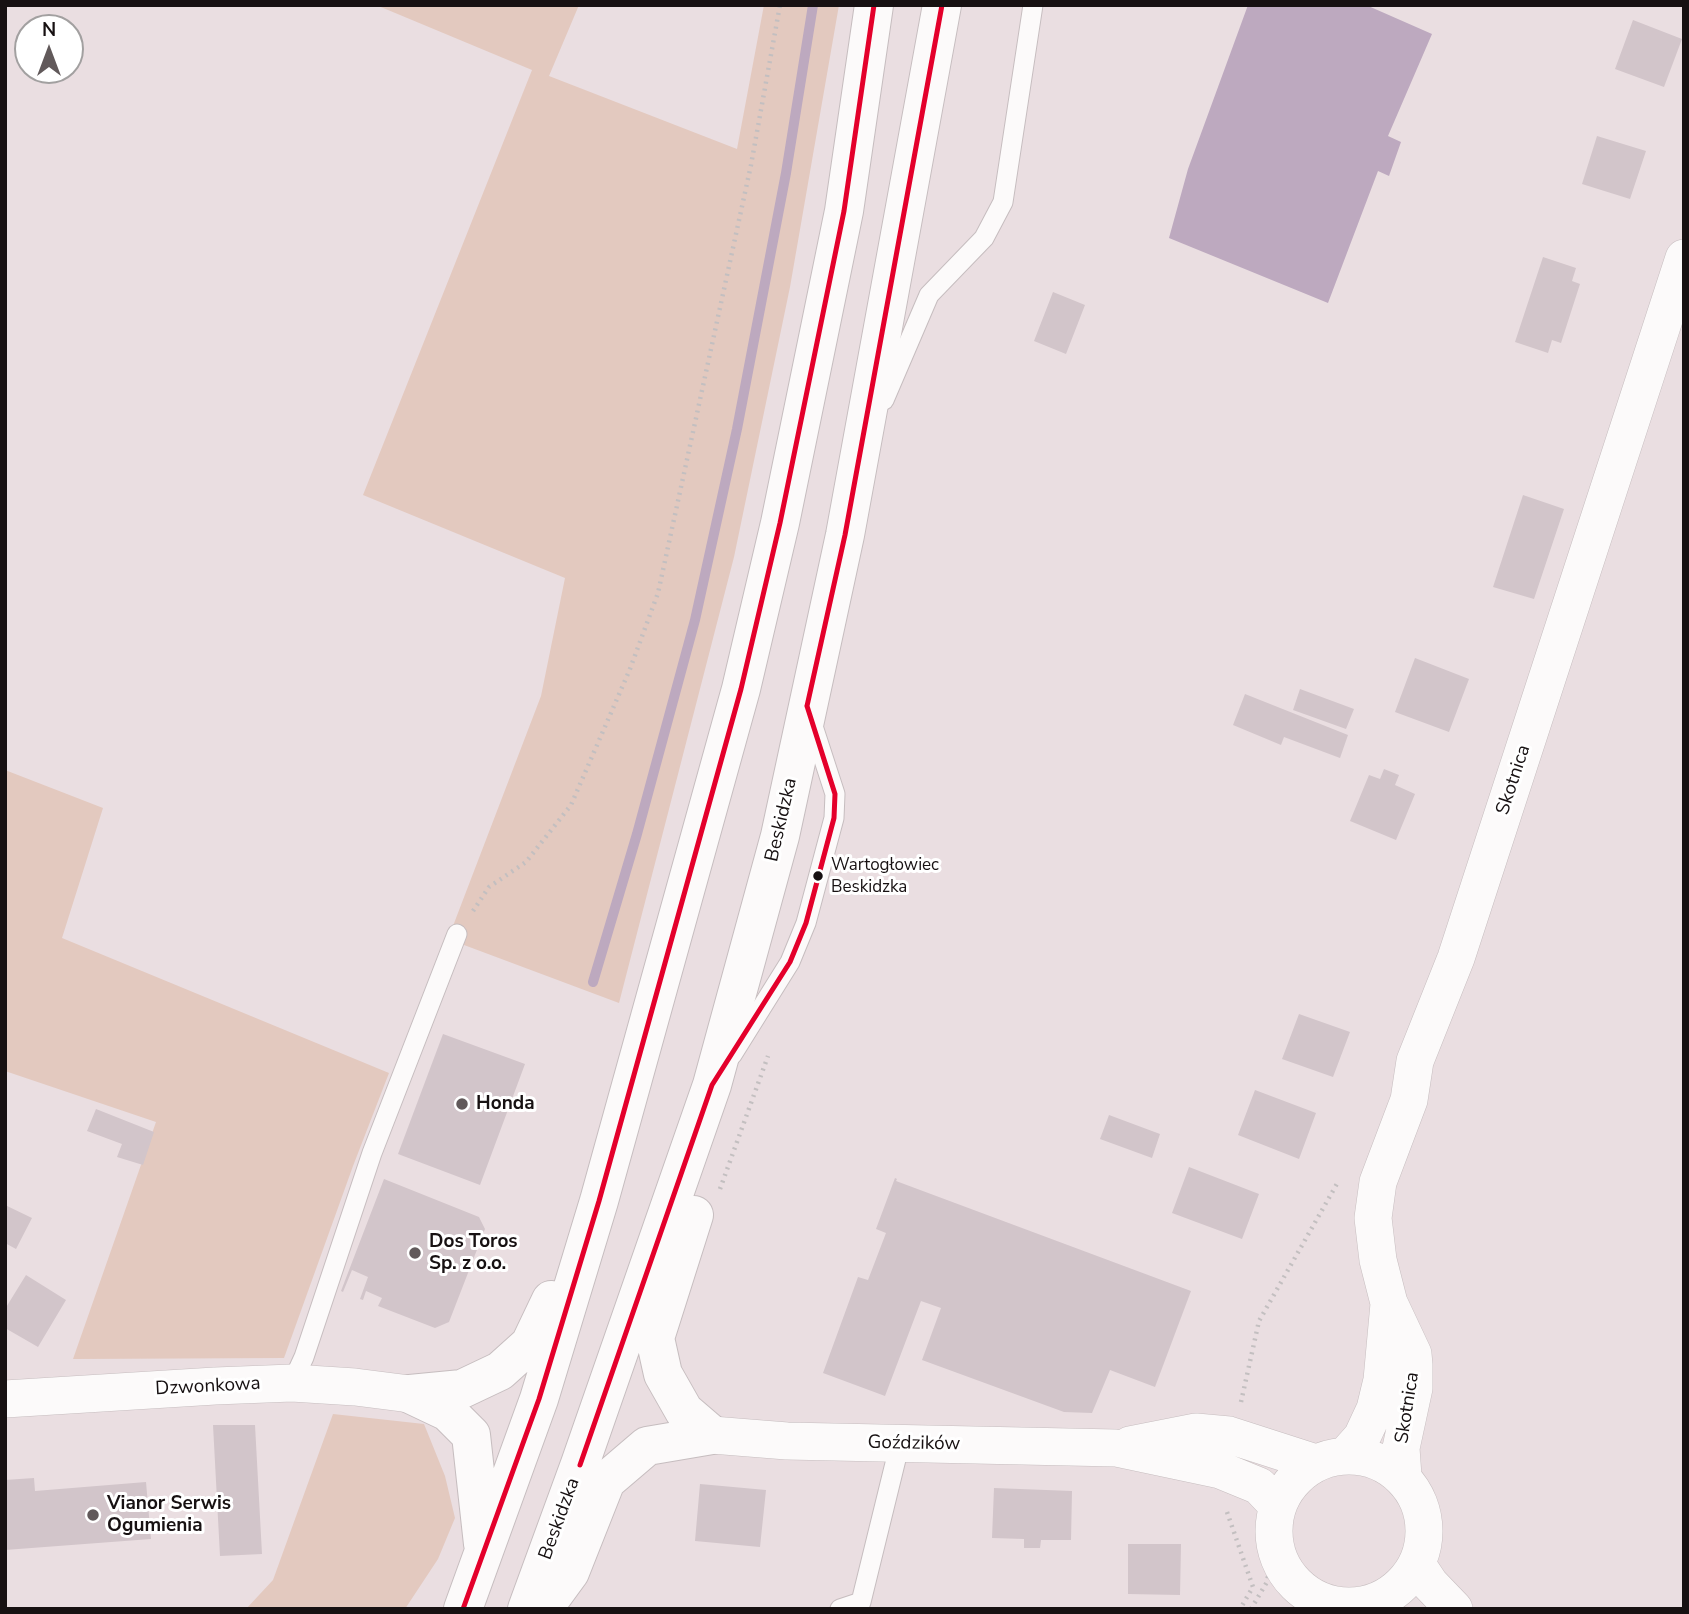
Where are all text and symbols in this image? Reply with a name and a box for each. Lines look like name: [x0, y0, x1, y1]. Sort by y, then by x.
north arrow: [14, 14, 84, 84]
text: N: [42, 17, 56, 43]
street label: Skotnica: [1492, 742, 1536, 818]
street label: Beskidzka: [761, 776, 803, 864]
place label: Wartogłowiec Beskidzka: [831, 856, 939, 896]
marker: Wartogłowiec Beskidzka: [811, 869, 825, 883]
place label: Honda: [476, 1093, 535, 1115]
marker: Honda: [454, 1096, 470, 1112]
place label: Dos Toros Sp. z o.o.: [429, 1231, 518, 1275]
marker: Dos Toros Sp. z o.o.: [407, 1245, 423, 1261]
street label: Skotnica: [1391, 1371, 1425, 1445]
street label: Dzwonkowa: [155, 1373, 261, 1401]
street label: Goździków: [867, 1432, 961, 1456]
street label: Beskidzka: [535, 1475, 585, 1563]
place label: Vianor Serwis Ogumienia: [107, 1493, 231, 1537]
marker: Vianor Serwis Ogumienia: [85, 1507, 101, 1523]

